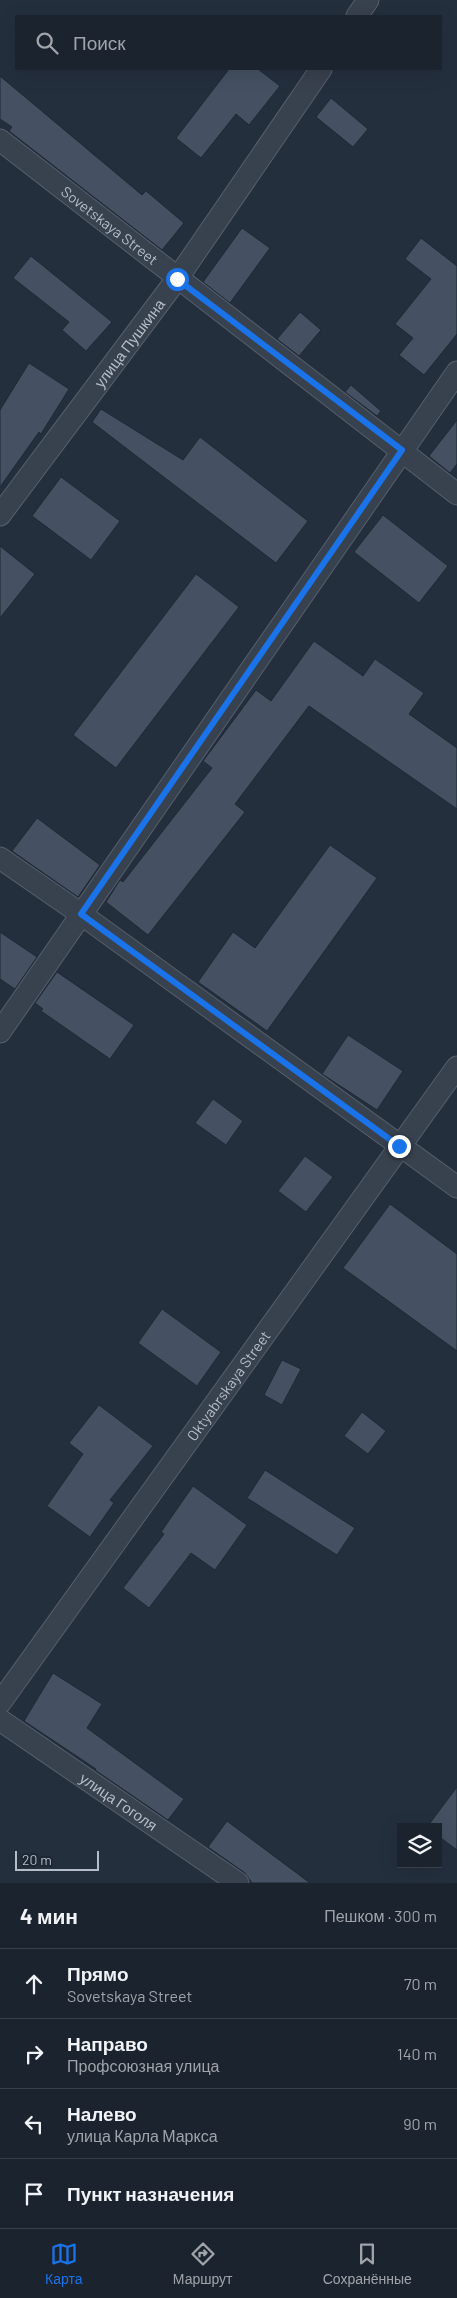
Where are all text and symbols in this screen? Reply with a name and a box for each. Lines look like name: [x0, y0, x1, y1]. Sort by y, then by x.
search box: [15, 15, 442, 70]
icon: search: [33, 29, 61, 57]
text: Поиск: [73, 31, 126, 54]
street label: Sovetskaya Street: [58, 182, 162, 268]
route start: [166, 268, 189, 291]
street label: улица Пушкина: [90, 295, 168, 391]
route end: [388, 1135, 411, 1158]
street label: Oktyabrskaya Street: [183, 1327, 274, 1444]
street label: улица Гоголя: [77, 1769, 161, 1834]
map controls: [397, 1823, 442, 1868]
button: layers: [397, 1823, 442, 1868]
scale bar: [15, 1848, 99, 1871]
text: 20 m: [22, 1851, 52, 1868]
text: 4 мин: [20, 1903, 78, 1928]
text: Пешком · 300 m: [324, 1906, 437, 1925]
text: Прямо: [67, 1962, 129, 1985]
icon: ahead: [20, 1970, 48, 1998]
text: 70 m: [404, 1974, 437, 1993]
text: Sovetskaya Street: [67, 1986, 192, 2005]
text: Направо: [67, 2032, 148, 2055]
icon: right: [20, 2040, 48, 2068]
text: 140 m: [397, 2044, 437, 2063]
text: Профсоюзная улица: [67, 2056, 219, 2075]
text: Налево: [67, 2102, 137, 2125]
icon: left: [20, 2110, 48, 2138]
text: 90 m: [403, 2114, 437, 2133]
text: улица Карла Маркса: [67, 2126, 218, 2145]
icon: arrive: [20, 2180, 48, 2208]
text: Пункт назначения: [67, 2182, 234, 2205]
tab: Карта: [45, 2240, 83, 2287]
tab: Маршрут: [173, 2240, 232, 2287]
tab: Сохранённые: [323, 2240, 412, 2287]

